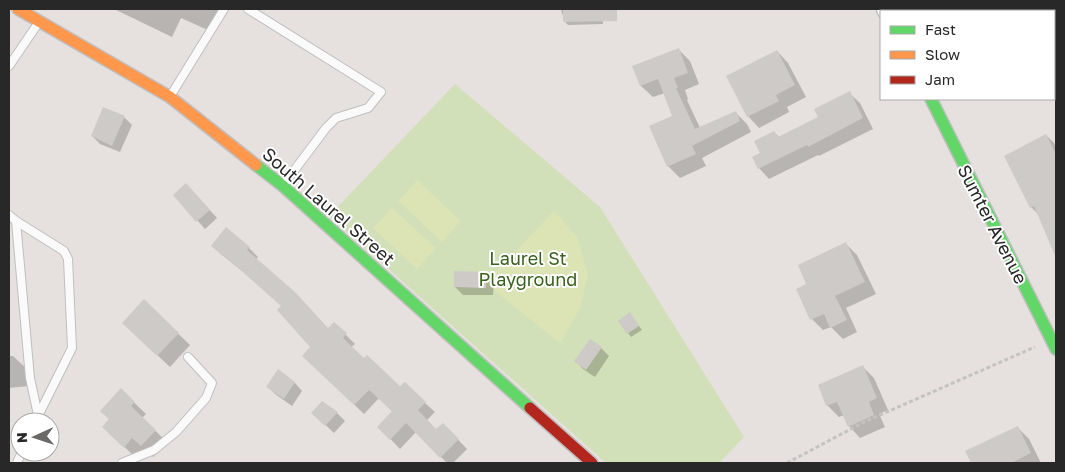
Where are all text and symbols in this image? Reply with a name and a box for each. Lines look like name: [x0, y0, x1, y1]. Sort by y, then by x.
legend: [880, 10, 1055, 100]
text: Fast: [925, 20, 956, 38]
text: Slow: [925, 45, 960, 63]
text: Jam: [925, 70, 955, 88]
street label: South Laurel Street: [258, 142, 400, 270]
street label: Sumter Avenue: [953, 161, 1033, 287]
park label: Laurel St Playground: [479, 247, 577, 290]
north arrow: [10, 412, 60, 462]
text: N: [13, 432, 30, 443]

